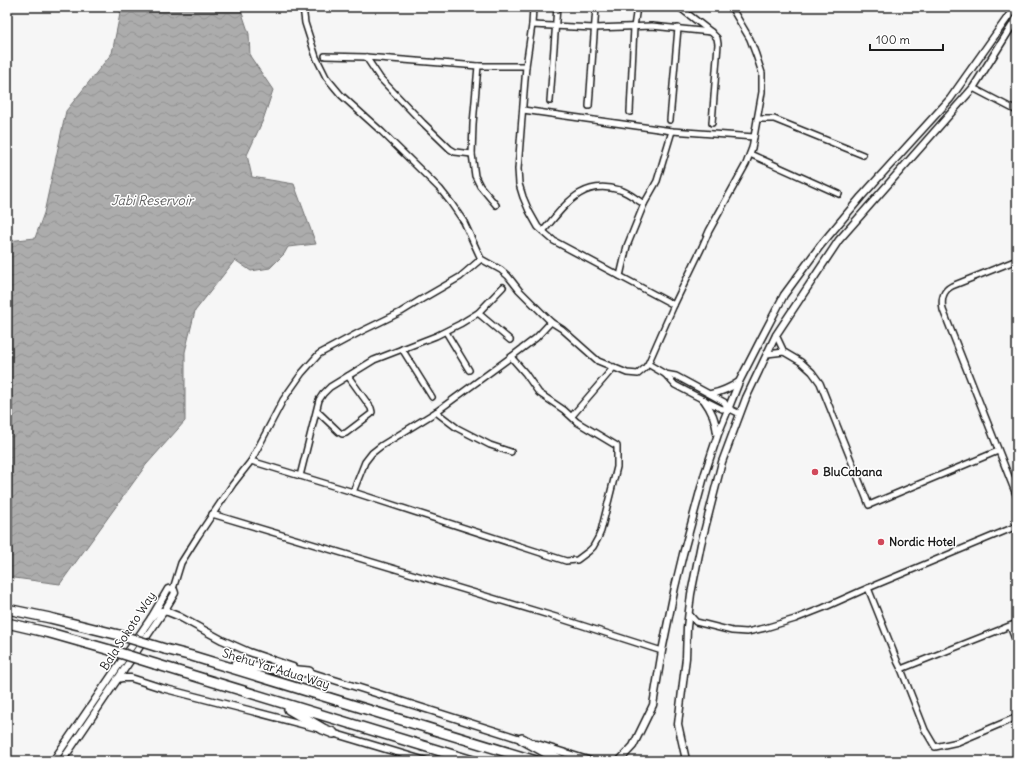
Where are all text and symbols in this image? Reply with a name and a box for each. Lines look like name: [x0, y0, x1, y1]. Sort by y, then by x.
scale bar: [870, 26, 943, 52]
text: 100 m: [876, 32, 910, 47]
water label: Jabi Reservoir: [111, 192, 195, 209]
place label: BluCabana: [823, 464, 883, 479]
marker: BluCabana: [810, 467, 820, 477]
place label: Nordic Hotel: [889, 534, 956, 549]
marker: Nordic Hotel: [876, 537, 886, 547]
street label: Bala Sokoto Way: [97, 588, 159, 673]
street label: Shehu Yar'Adua Way: [221, 645, 332, 692]

